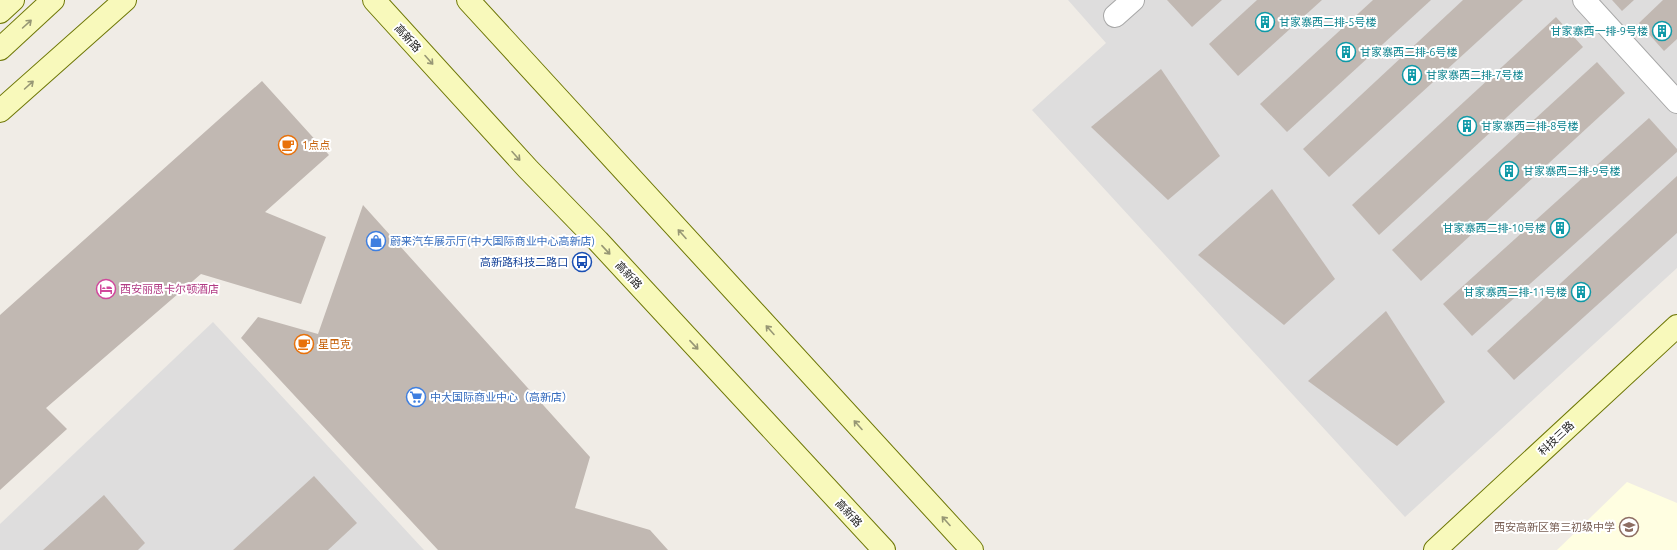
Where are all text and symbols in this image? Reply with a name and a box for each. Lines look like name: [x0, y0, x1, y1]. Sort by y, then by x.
building icon: 甘家寨西二排-5号楼: [1254, 11, 1276, 33]
place label: 甘家寨西二排-5号楼: [1279, 16, 1376, 28]
one-way arrow: [22, 20, 32, 29]
building icon: 甘家寨西一排-9号楼: [1651, 20, 1673, 42]
street label: 高新路: [393, 22, 423, 54]
place label: 甘家寨西一排-9号楼: [1551, 25, 1648, 37]
building icon: 甘家寨西二排-6号楼: [1335, 41, 1357, 63]
place label: 甘家寨西二排-6号楼: [1360, 46, 1457, 58]
one-way arrow: [424, 55, 434, 65]
building icon: 甘家寨西二排-7号楼: [1401, 64, 1423, 86]
place label: 甘家寨西二排-7号楼: [1426, 69, 1523, 81]
one-way arrow: [24, 81, 34, 90]
building icon: 甘家寨西二排-8号楼: [1456, 115, 1478, 137]
place label: 甘家寨西二排-8号楼: [1481, 120, 1578, 132]
cafe icon: 1点点: [277, 134, 299, 156]
place label: 1点点: [302, 139, 330, 151]
one-way arrow: [512, 151, 521, 161]
building icon: 甘家寨西二排-9号楼: [1498, 160, 1520, 182]
place label: 甘家寨西二排-9号楼: [1523, 165, 1620, 177]
building icon: 甘家寨西二排-10号楼: [1549, 217, 1571, 239]
place label: 甘家寨西二排-10号楼: [1442, 222, 1546, 234]
one-way arrow: [678, 228, 687, 239]
shop icon: 蔚来汽车展示厅(中大国际商业中心高新店): [365, 230, 387, 252]
place label: 蔚来汽车展示厅(中大国际商业中心高新店): [390, 235, 595, 248]
one-way arrow: [601, 245, 611, 255]
bus stop icon: 高新路科技二路口: [571, 251, 593, 273]
place label: 高新路科技二路口: [480, 256, 568, 268]
street label: 高新路: [613, 259, 645, 291]
hotel icon: 西安丽思卡尔顿酒店: [95, 278, 117, 300]
building icon: 甘家寨西二排-11号楼: [1570, 281, 1592, 303]
place label: 西安丽思卡尔顿酒店: [120, 283, 219, 295]
place label: 甘家寨西二排-11号楼: [1463, 286, 1567, 298]
one-way arrow: [766, 325, 775, 335]
cafe icon: 星巴克: [293, 333, 315, 355]
place label: 星巴克: [318, 338, 351, 350]
one-way arrow: [690, 340, 699, 350]
supermarket icon: 中大国际商业中心（高新店）: [405, 386, 427, 408]
place label: 中大国际商业中心（高新店）: [430, 391, 573, 403]
street label: 科技三路: [1536, 419, 1576, 457]
one-way arrow: [854, 421, 863, 431]
street label: 高新路: [833, 497, 865, 529]
one-way arrow: [941, 516, 951, 526]
school or university icon: 西安高新区第三初级中学: [1618, 516, 1640, 538]
place label: 西安高新区第三初级中学: [1494, 521, 1615, 533]

